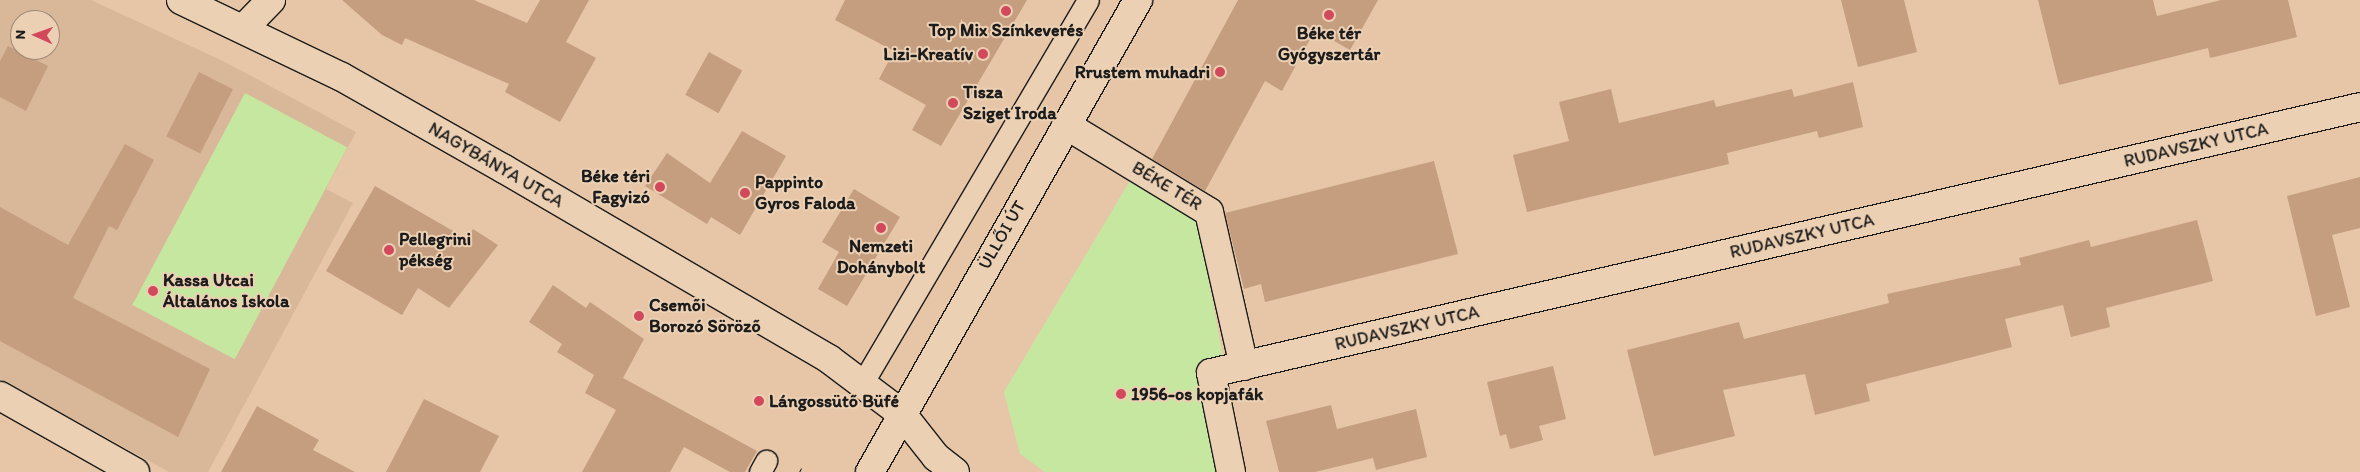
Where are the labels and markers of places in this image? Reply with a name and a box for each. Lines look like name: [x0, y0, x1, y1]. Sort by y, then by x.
marker: Top Mix Színkeverés: [1000, 5, 1012, 17]
marker: Béke tér Gyógyszertár: [1323, 9, 1335, 21]
place label: Top Mix Színkeverés: [929, 19, 1083, 41]
place label: Béke tér Gyógyszertár: [1278, 23, 1380, 66]
place label: Lizi-Kreatív: [883, 43, 973, 65]
marker: Lizi-Kreatív: [977, 48, 989, 60]
place label: Rrustem muhadri: [1075, 61, 1210, 83]
marker: Rrustem muhadri: [1214, 66, 1226, 78]
place label: Tisza Sziget Iroda: [963, 82, 1056, 125]
marker: Tisza Sziget Iroda: [947, 97, 959, 109]
place label: Béke téri Fagyizó: [581, 166, 650, 208]
place label: Pappinto Gyros Faloda: [755, 172, 855, 214]
marker: Béke téri Fagyizó: [654, 181, 666, 193]
marker: Pappinto Gyros Faloda: [739, 187, 751, 199]
marker: Nemzeti Dohánybolt: [875, 222, 887, 234]
place label: Pellegrini pékség: [399, 229, 471, 272]
place label: Nemzeti Dohánybolt: [837, 236, 925, 278]
marker: Pellegrini pékség: [383, 244, 395, 256]
place label: Kassa Utcai Általános Iskola: [163, 270, 289, 312]
marker: Kassa Utcai Általános Iskola: [147, 285, 159, 297]
place label: Csemői Borozó Söröző: [649, 295, 761, 338]
marker: Csemői Borozó Söröző: [633, 310, 645, 322]
place label: 1956-os kopjafák: [1131, 383, 1262, 405]
marker: 1956-os kopjafák: [1115, 388, 1127, 400]
place label: Lángossütő Büfé: [769, 390, 899, 412]
marker: Lángossütő Büfé: [753, 395, 765, 407]

